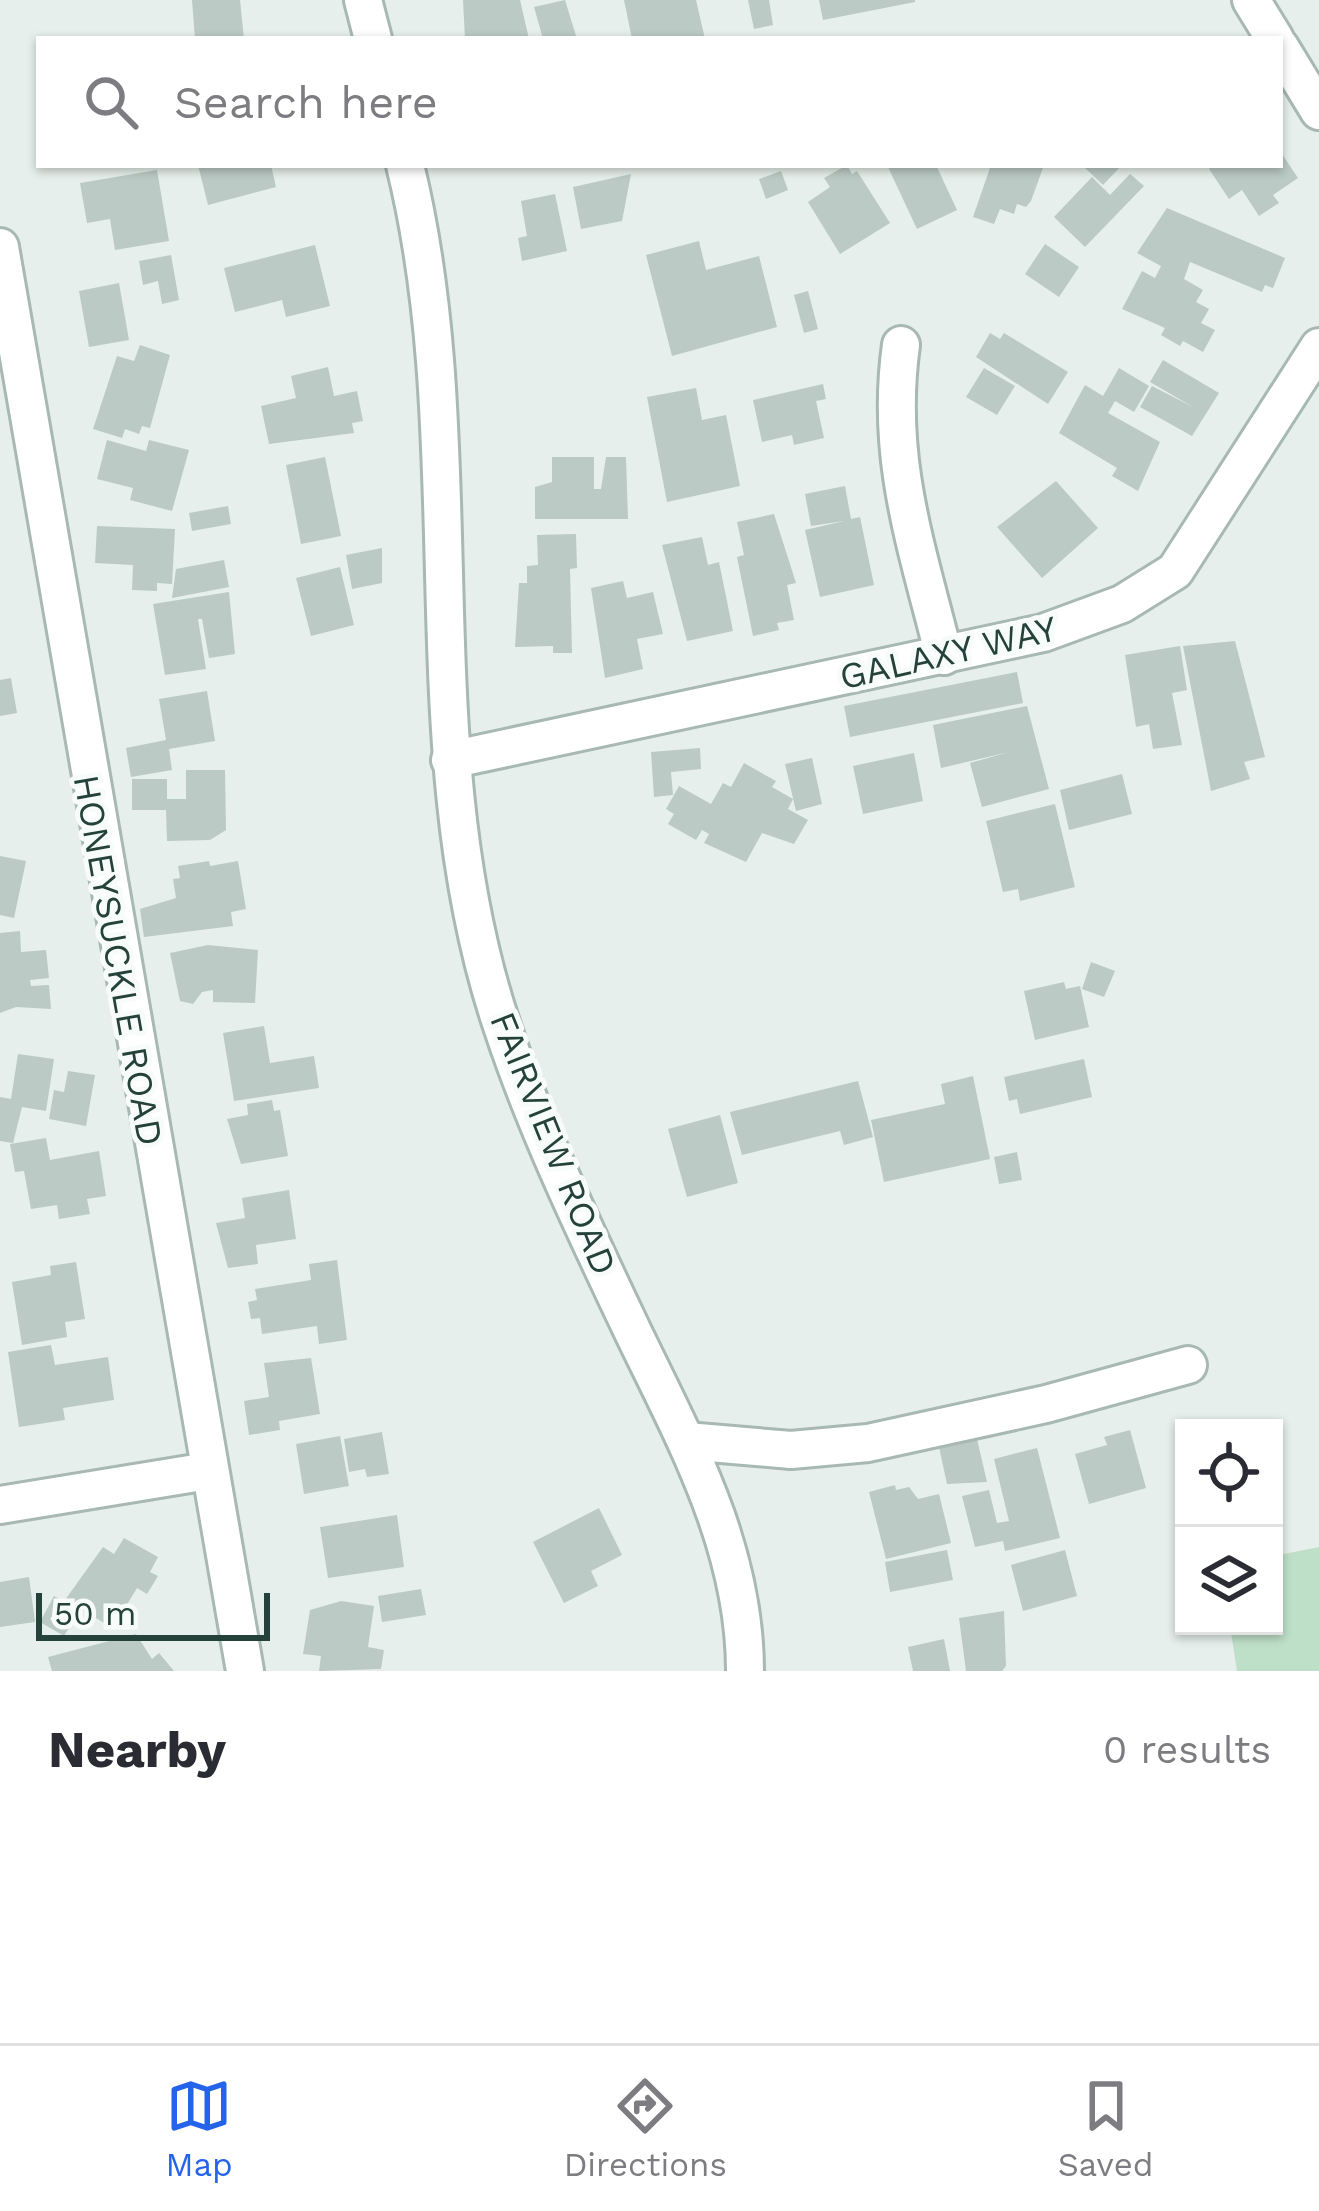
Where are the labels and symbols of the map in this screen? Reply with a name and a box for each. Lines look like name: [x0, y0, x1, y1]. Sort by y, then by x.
street label: GALAXY WAY: [835, 607, 1061, 698]
street label: HONEYSUCKLE ROAD: [65, 771, 171, 1149]
street label: FAIRVIEW ROAD: [481, 1006, 625, 1281]
scale bar: [36, 1587, 270, 1640]

